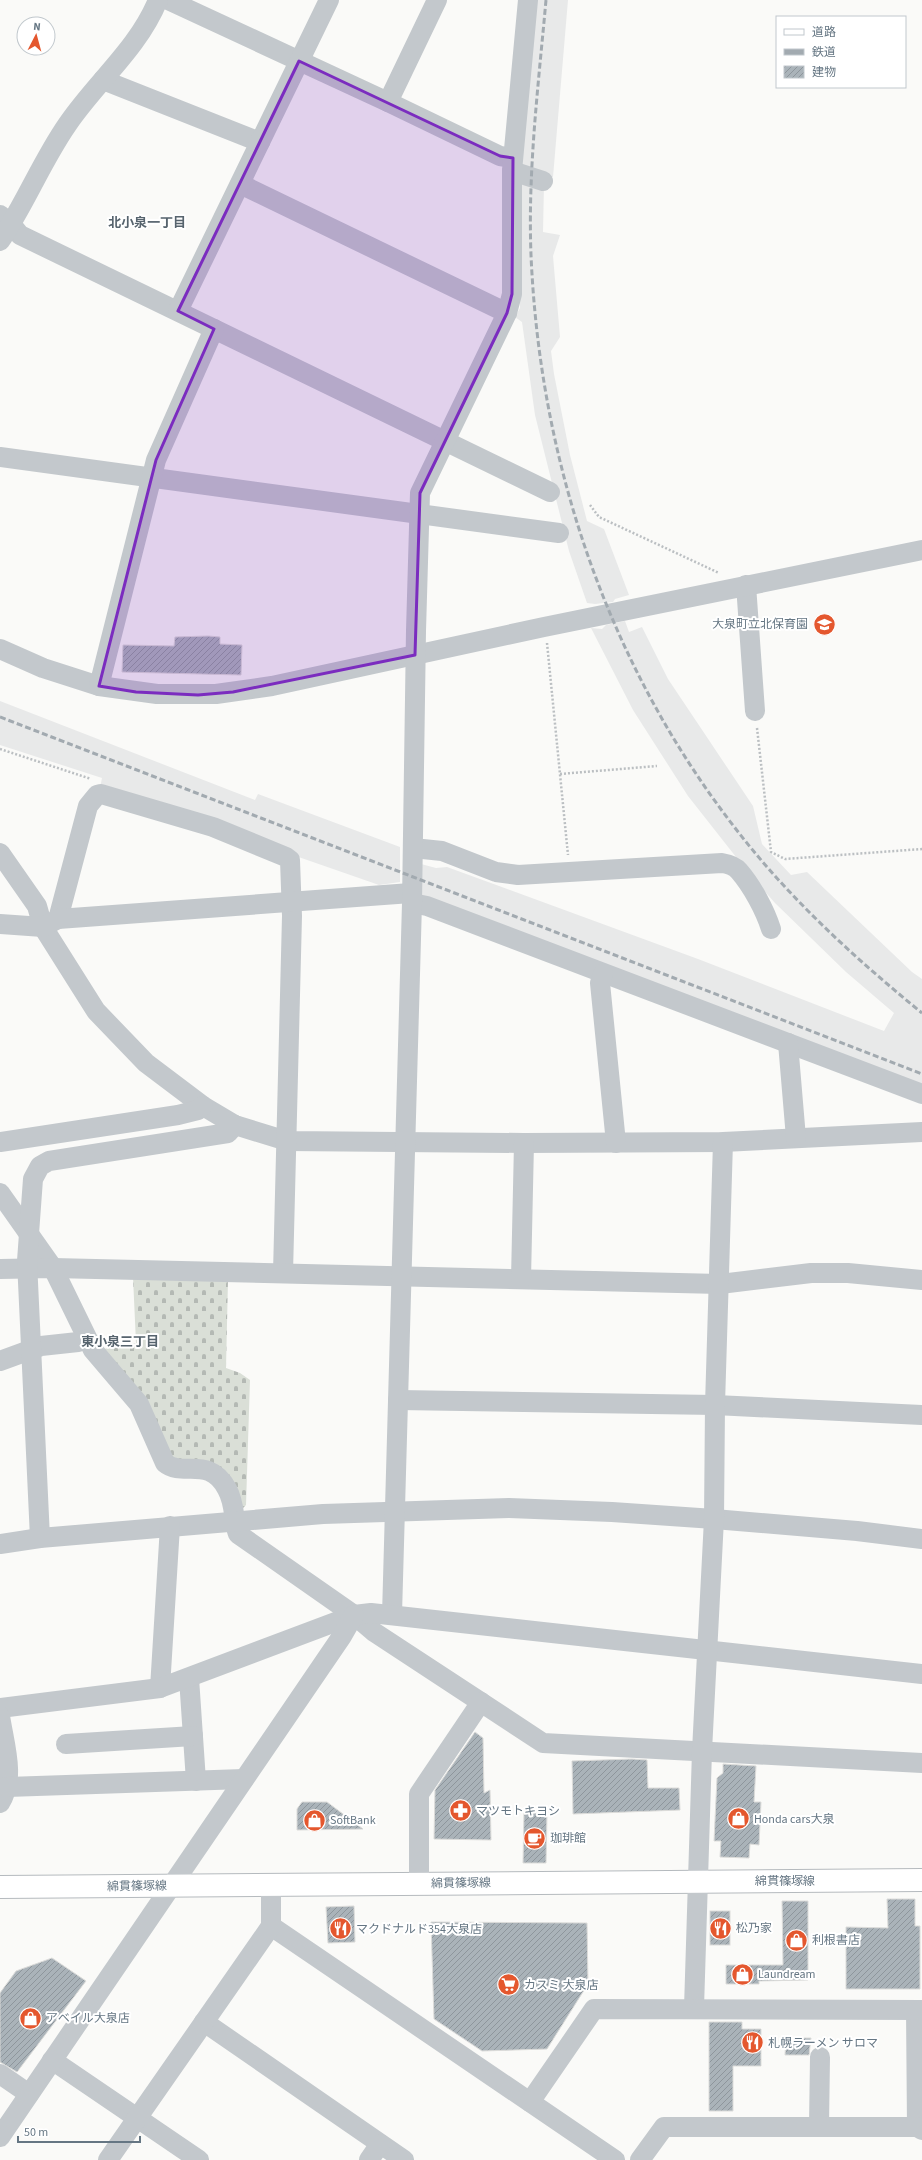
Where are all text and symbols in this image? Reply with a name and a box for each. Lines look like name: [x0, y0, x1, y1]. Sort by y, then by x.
north arrow: [16, 16, 56, 56]
legend: [776, 16, 906, 88]
text: N: [33, 19, 41, 34]
text: 道路: [812, 24, 836, 41]
text: 鉄道: [812, 44, 836, 61]
text: 建物: [812, 64, 836, 81]
district label: 北小泉一丁目: [108, 214, 186, 232]
school or university icon: 大泉町立北保育園: [811, 611, 837, 637]
place label: 大泉町立北保育園: [712, 616, 808, 633]
district label: 東小泉三丁目: [81, 1333, 159, 1351]
pharmacy icon: マツモトキヨシ: [447, 1798, 473, 1824]
place label: マツモトキヨシ: [476, 1803, 560, 1820]
shop icon: Honda cars大泉: [725, 1806, 751, 1832]
shop icon: SoftBank: [302, 1807, 328, 1833]
place label: Honda cars大泉: [754, 1811, 835, 1828]
place label: SoftBank: [330, 1812, 376, 1829]
cafe icon: 珈琲館: [522, 1825, 548, 1851]
place label: 珈琲館: [550, 1830, 586, 1847]
street label: 綿貫篠塚線: [755, 1873, 815, 1890]
street label: 綿貫篠塚線: [431, 1874, 491, 1893]
street label: 綿貫篠塚線: [107, 1877, 167, 1896]
restaurant icon: 松乃家: [707, 1915, 733, 1941]
restaurant icon: マクドナルド354大泉店: [328, 1916, 354, 1942]
place label: 松乃家: [736, 1920, 772, 1937]
place label: マクドナルド354大泉店: [356, 1921, 482, 1938]
shop icon: 利根書店: [783, 1927, 809, 1953]
place label: 利根書店: [812, 1932, 860, 1949]
shop icon: Laundream: [730, 1961, 756, 1987]
place label: Laundream: [758, 1966, 816, 1983]
supermarket icon: カスミ 大泉店: [496, 1972, 522, 1998]
place label: カスミ 大泉店: [524, 1977, 598, 1994]
shop icon: アベイル大泉店: [18, 2005, 44, 2031]
place label: アベイル大泉店: [46, 2010, 130, 2027]
restaurant icon: 札幌ラーメン サロマ: [740, 2030, 766, 2056]
place label: 札幌ラーメン サロマ: [768, 2035, 878, 2052]
scale bar: [18, 2118, 140, 2144]
text: 50 m: [24, 2124, 48, 2141]

